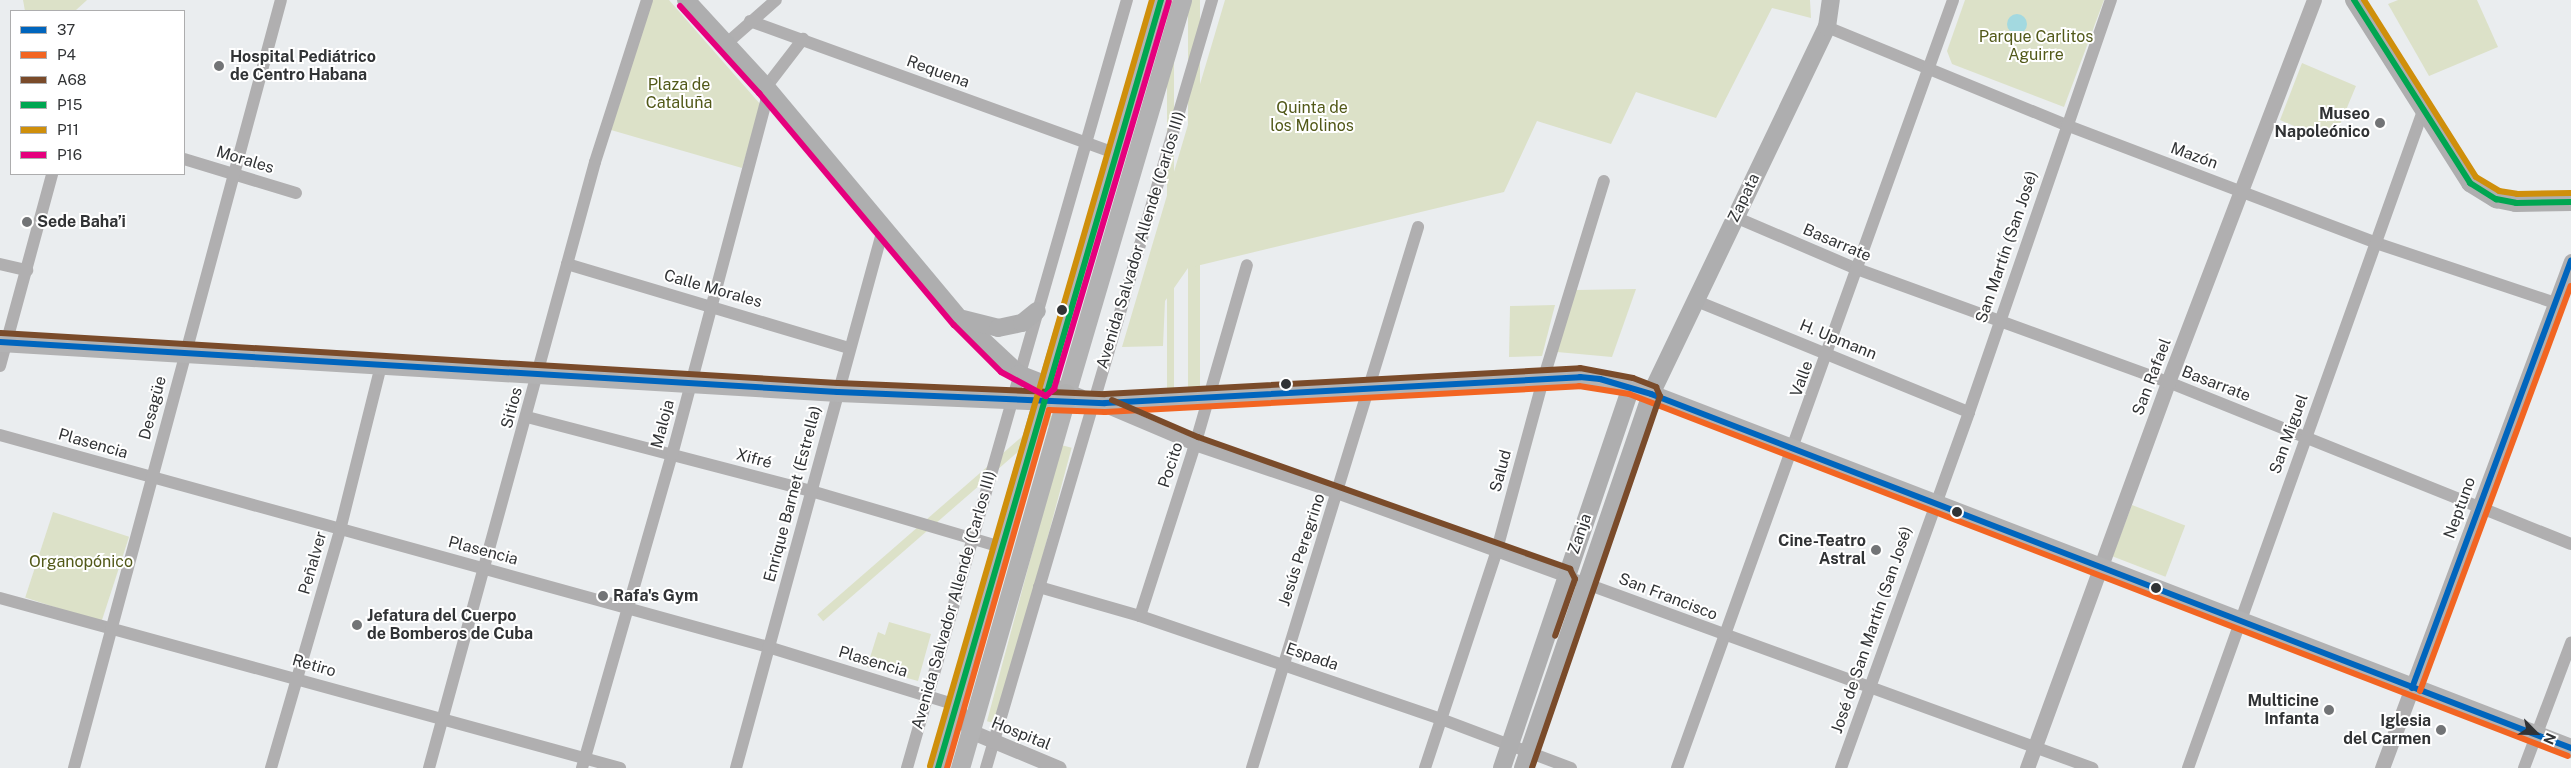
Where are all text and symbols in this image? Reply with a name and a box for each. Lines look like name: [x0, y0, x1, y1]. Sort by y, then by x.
legend: [10, 10, 185, 175]
text: 37: [57, 21, 75, 38]
park label: Parque Carlitos Aguirre: [1979, 27, 2093, 65]
text: P4: [57, 46, 76, 63]
place label: Hospital Pediátrico de Centro Habana: [230, 47, 376, 85]
street label: Requena: [904, 52, 972, 92]
marker: Hospital Pediátrico de Centro Habana: [212, 59, 226, 73]
text: A68: [57, 71, 87, 88]
park label: Plaza de Cataluña: [646, 75, 712, 113]
text: P15: [57, 96, 82, 113]
park label: Quinta de los Molinos: [1270, 98, 1354, 136]
place label: Museo Napoleónico: [2275, 104, 2370, 142]
street label: Avenida Salvador Allende (Carlos III): [1093, 109, 1189, 371]
marker: Museo Napoleónico: [2374, 117, 2386, 129]
text: P11: [57, 121, 79, 138]
street label: Mazón: [2168, 139, 2220, 173]
street label: Morales: [214, 142, 276, 178]
text: P16: [57, 146, 82, 163]
street label: San Martín (San José): [1972, 168, 2042, 326]
street label: Zapata: [1724, 170, 1764, 226]
place label: Sede Baha’i: [37, 212, 126, 232]
marker: Sede Baha’i: [21, 216, 33, 228]
street label: Basarrate: [1800, 220, 1874, 266]
street label: Calle Morales: [662, 266, 764, 312]
unlabelled marker: [1057, 305, 1067, 315]
street label: H. Upmann: [1797, 316, 1879, 364]
street label: San Rafael: [2129, 336, 2175, 418]
street label: Valle: [1787, 358, 1817, 400]
street label: Basarrate: [2179, 362, 2253, 406]
street label: Desagüe: [135, 374, 171, 442]
unlabelled marker: [1281, 379, 1291, 389]
street label: Sitios: [497, 385, 527, 431]
street label: San Miguel: [2266, 391, 2312, 477]
street label: Maloja: [647, 398, 679, 450]
street label: Enrique Barnet (Estrella): [760, 404, 826, 584]
street label: Plasencia: [56, 425, 130, 463]
street label: Pocito: [1155, 440, 1187, 490]
street label: Xifré: [734, 445, 774, 473]
street label: Salud: [1486, 448, 1516, 494]
street label: Avenida Salvador Allende (Carlos III): [908, 468, 1000, 732]
street label: Neptuno: [2440, 475, 2480, 541]
street label: Jesús Peregrino: [1275, 491, 1329, 609]
unlabelled marker: [1952, 507, 1962, 517]
street label: Zanja: [1564, 511, 1596, 557]
street label: José de San Martín (San José): [1827, 524, 1917, 736]
street label: Peñalver: [295, 529, 331, 597]
place label: Cine-Teatro Astral: [1778, 531, 1866, 569]
street label: Plasencia: [446, 532, 520, 570]
marker: Cine-Teatro Astral: [1870, 544, 1882, 556]
park label: Organopónico: [29, 552, 133, 572]
street label: San Francisco: [1616, 569, 1720, 625]
unlabelled marker: [2151, 583, 2161, 593]
place label: Rafa's Gym: [613, 586, 698, 606]
marker: Rafa's Gym: [597, 590, 609, 602]
place label: Jefatura del Cuerpo de Bomberos de Cuba: [367, 606, 533, 644]
marker: Jefatura del Cuerpo de Bomberos de Cuba: [351, 619, 363, 631]
street label: Espada: [1283, 639, 1341, 675]
street label: Plasencia: [836, 642, 910, 682]
street label: Retiro: [290, 651, 338, 681]
place label: Multicine Infanta: [2247, 691, 2319, 729]
marker: Multicine Infanta: [2323, 704, 2335, 716]
north arrow: [2511, 708, 2561, 758]
place label: Iglesia del Carmen: [2343, 711, 2431, 749]
street label: Hospital: [988, 713, 1054, 755]
marker: Iglesia del Carmen: [2435, 724, 2447, 736]
text: N: [2540, 731, 2559, 747]

